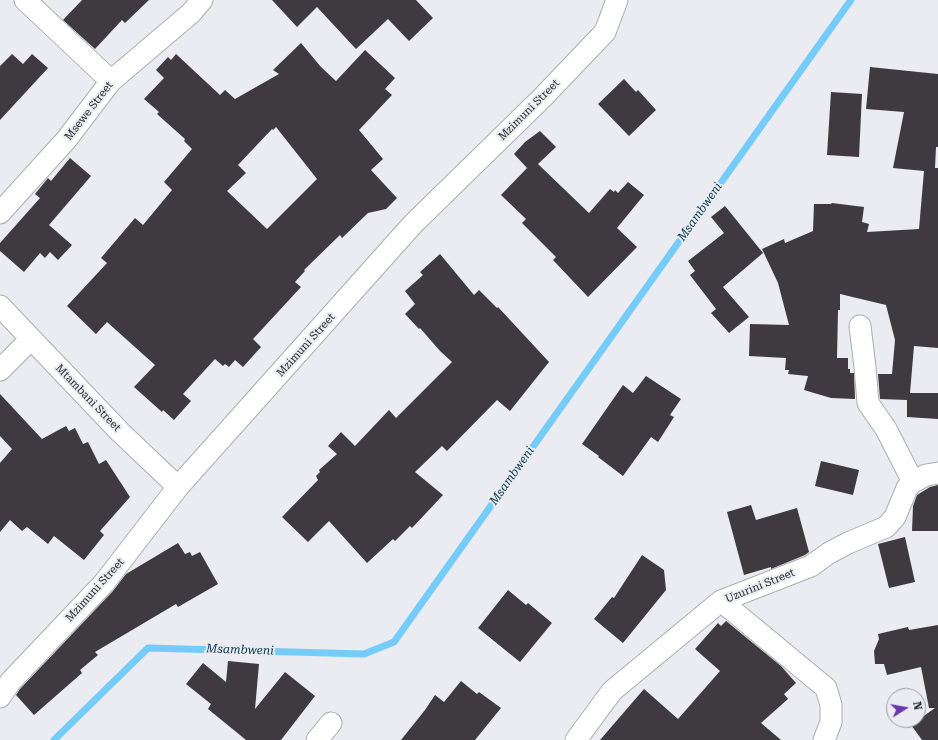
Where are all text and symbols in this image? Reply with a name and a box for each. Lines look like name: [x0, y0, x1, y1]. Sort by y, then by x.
street label: Mzimuni Street: [496, 77, 562, 143]
street label: Msewe Street: [62, 79, 116, 143]
water label: Msambweni: [675, 180, 725, 244]
street label: Mzimuni Street: [274, 311, 338, 379]
street label: Mtambani Street: [53, 362, 123, 434]
water label: Msambweni: [487, 444, 537, 508]
street label: Mzimuni Street: [63, 556, 127, 624]
street label: Uzurini Street: [723, 566, 797, 606]
water label: Msambweni: [206, 642, 274, 658]
north arrow: [886, 688, 926, 728]
text: N: [910, 700, 924, 711]

